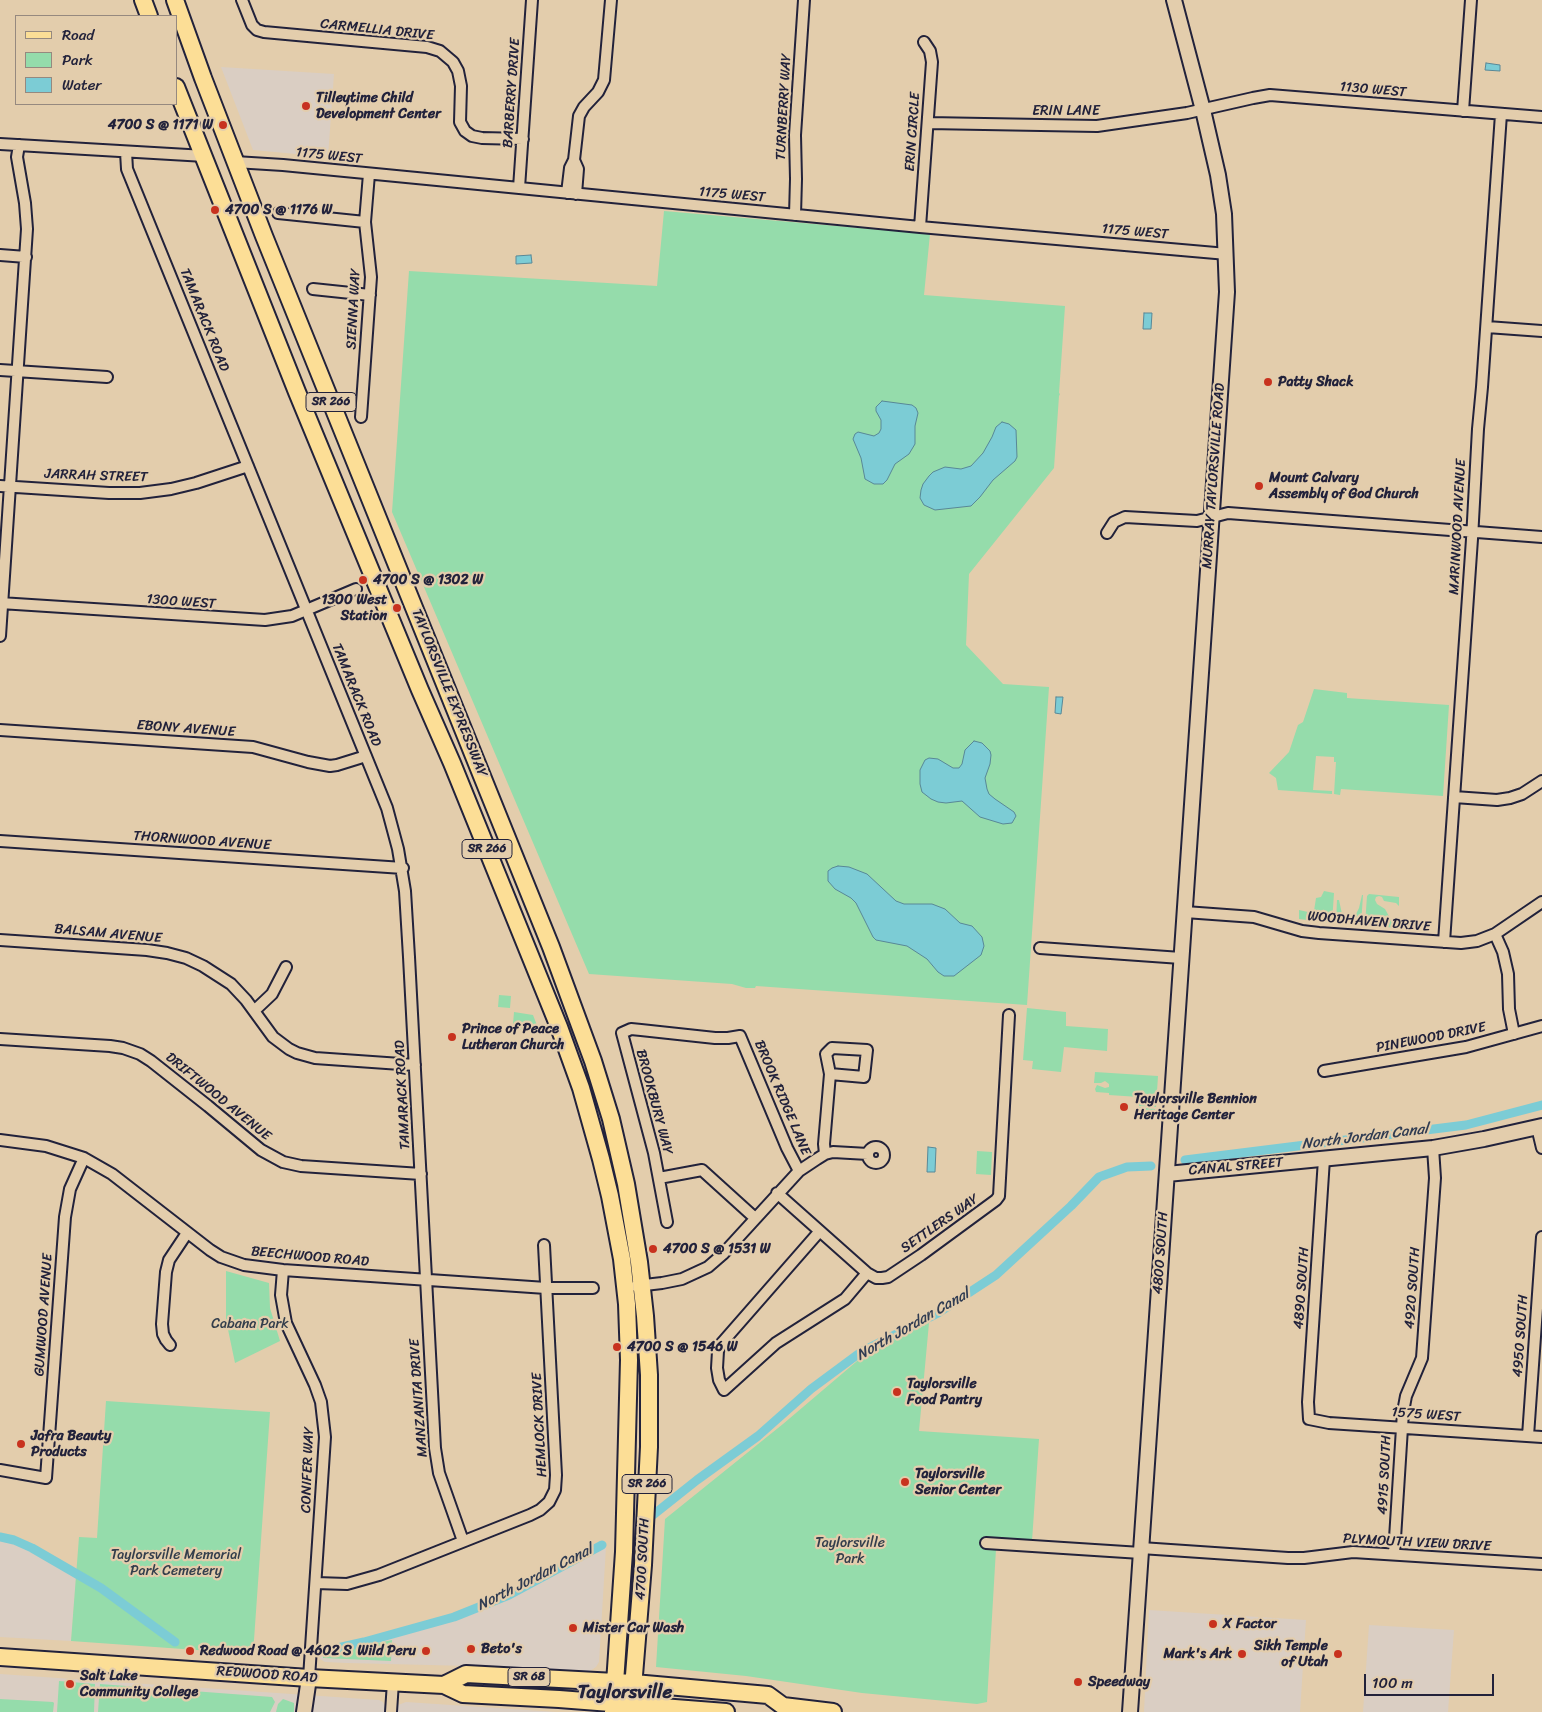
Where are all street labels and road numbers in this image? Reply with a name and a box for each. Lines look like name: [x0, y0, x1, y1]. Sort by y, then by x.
street label: CARMELLIA DRIVE: [319, 16, 435, 44]
street label: BARBERRY DRIVE: [500, 37, 524, 149]
street label: TURNBERRY WAY: [773, 53, 795, 161]
street label: 1130 WEST: [1339, 79, 1407, 101]
street label: ERIN CIRCLE: [902, 92, 924, 172]
street label: ERIN LANE: [1032, 103, 1100, 119]
street label: 1175 WEST: [295, 144, 363, 168]
street label: 1175 WEST: [698, 184, 766, 206]
street label: 1175 WEST: [1101, 221, 1169, 243]
street label: TAMARACK ROAD: [176, 266, 232, 374]
street label: SIENNA WAY: [343, 268, 365, 350]
street label: MURRAY TAYLORSVILLE ROAD: [1199, 383, 1229, 569]
road number: SR 266: [306, 392, 356, 412]
street label: MARINWOOD AVENUE: [1446, 459, 1470, 595]
street label: JARRAH STREET: [44, 466, 148, 486]
street label: 1300 WEST: [146, 591, 216, 613]
street label: TAYLORSVILLE EXPRESSWAY: [408, 606, 490, 780]
street label: TAMARACK ROAD: [328, 641, 384, 749]
street label: EBONY AVENUE: [136, 717, 236, 741]
street label: THORNWOOD AVENUE: [133, 828, 271, 854]
road number: SR 266: [462, 840, 512, 859]
street label: WOODHAVEN DRIVE: [1307, 908, 1431, 936]
street label: BALSAM AVENUE: [54, 921, 162, 947]
street label: PINEWOOD DRIVE: [1375, 1019, 1487, 1057]
street label: BROOK RIDGE LANE: [750, 1038, 814, 1158]
street label: TAMARACK ROAD: [392, 1040, 414, 1150]
street label: BROOKBURY WAY: [632, 1048, 676, 1156]
street label: DRIFTWOOD AVENUE: [162, 1049, 274, 1145]
street label: CANAL STREET: [1188, 1154, 1284, 1180]
street label: SETTLERS WAY: [898, 1191, 982, 1257]
street label: 4800 SOUTH: [1150, 1211, 1172, 1295]
street label: BEECHWOOD ROAD: [250, 1243, 370, 1271]
street label: 4890 SOUTH: [1291, 1246, 1313, 1330]
street label: 4920 SOUTH: [1402, 1246, 1424, 1330]
street label: GUMWOOD AVENUE: [31, 1253, 57, 1377]
street label: 4950 SOUTH: [1510, 1294, 1532, 1378]
street label: MANZANITA DRIVE: [406, 1338, 432, 1458]
street label: HEMLOCK DRIVE: [529, 1372, 551, 1478]
street label: 1575 WEST: [1391, 1404, 1461, 1426]
street label: CONIFER WAY: [298, 1427, 318, 1513]
street label: 4915 SOUTH: [1375, 1435, 1395, 1515]
road number: SR 266: [622, 1475, 672, 1494]
street label: 4700 SOUTH: [632, 1517, 654, 1601]
street label: PLYMOUTH VIEW DRIVE: [1343, 1531, 1491, 1555]
street label: REDWOOD ROAD: [216, 1663, 318, 1687]
road number: SR 68: [508, 1668, 550, 1686]

